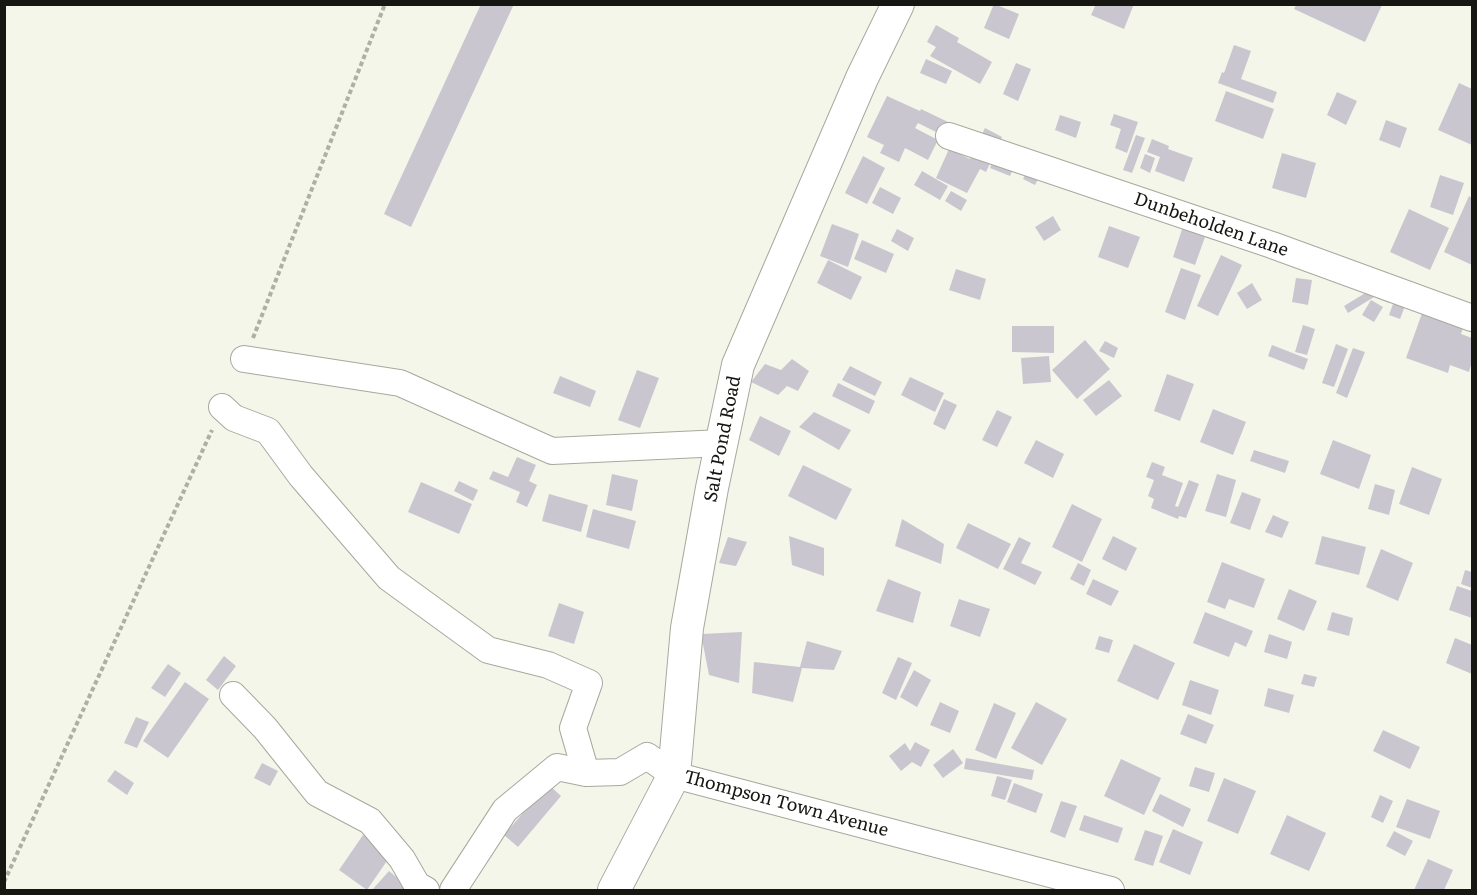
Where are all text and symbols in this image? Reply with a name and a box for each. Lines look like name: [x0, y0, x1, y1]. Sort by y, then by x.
street label: Dunbeholden Lane: [1131, 188, 1291, 262]
street label: Salt Pond Road: [700, 374, 746, 504]
street label: Thompson Town Avenue: [681, 766, 891, 842]

